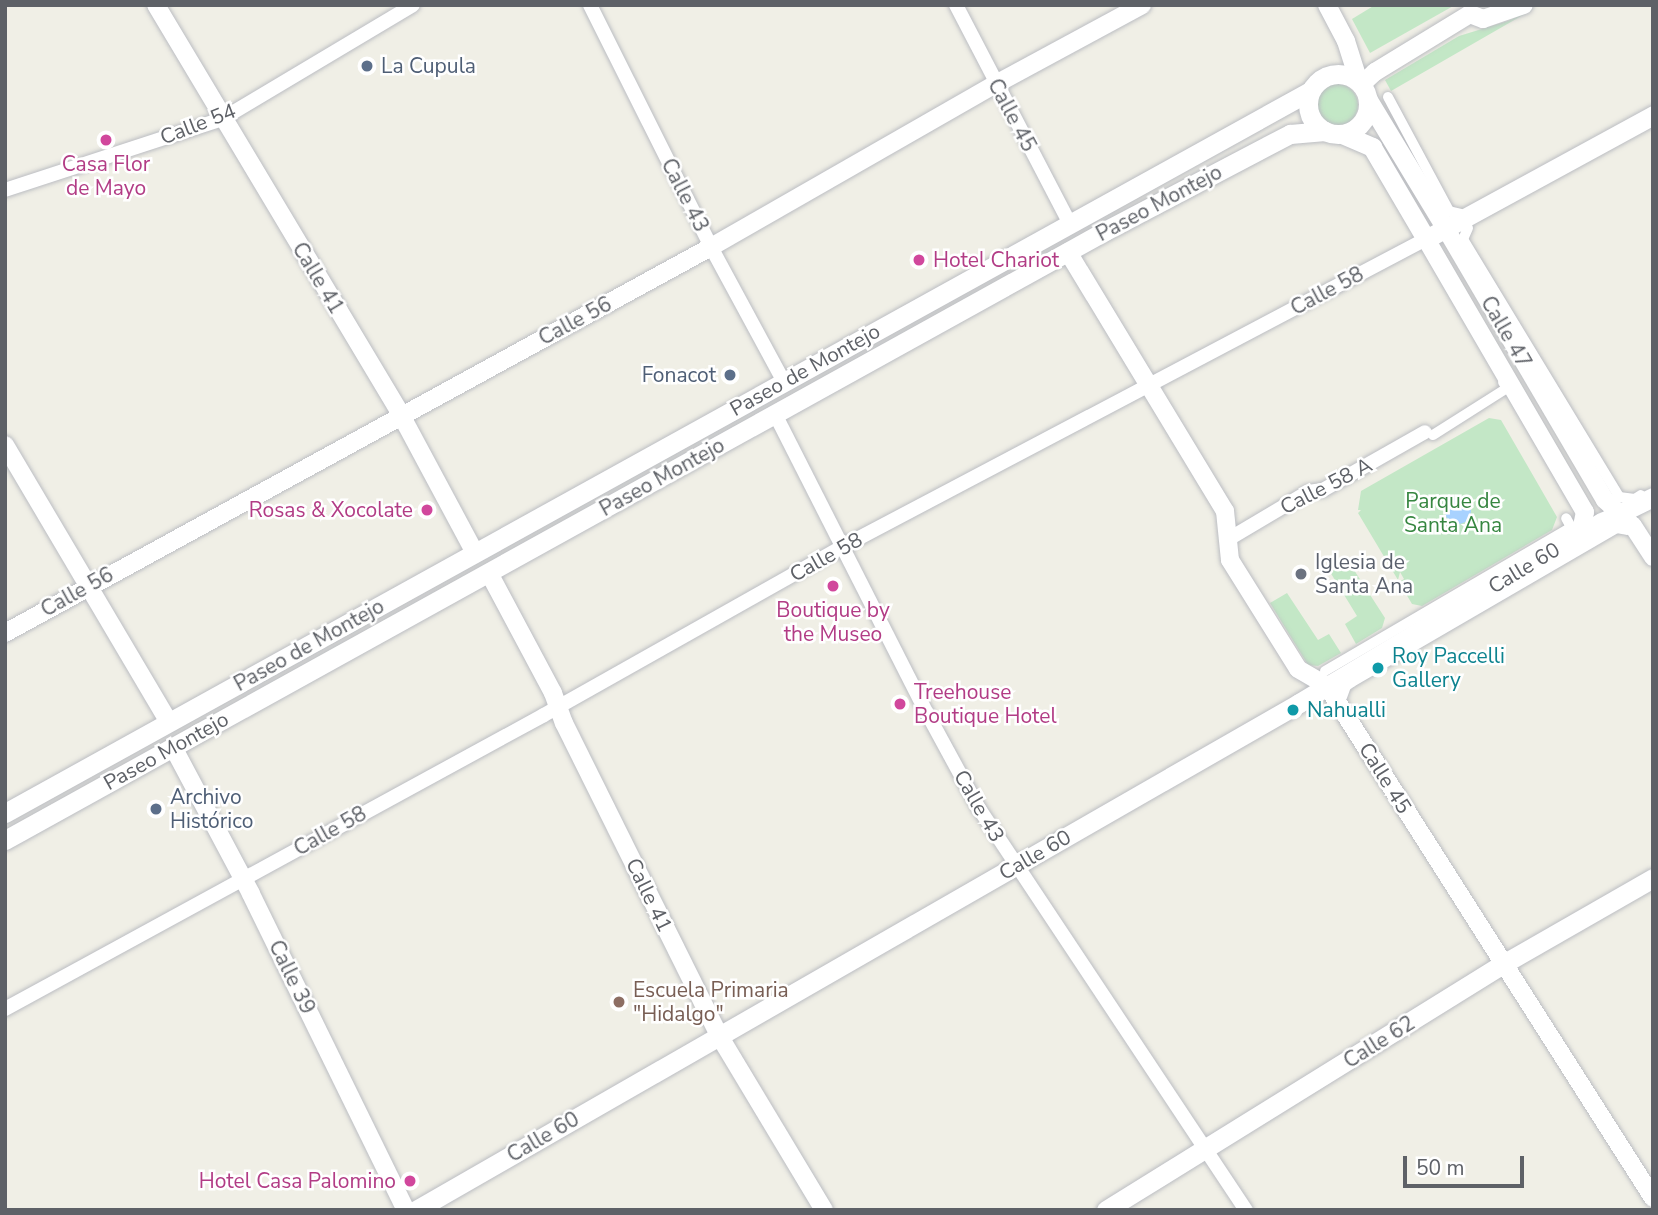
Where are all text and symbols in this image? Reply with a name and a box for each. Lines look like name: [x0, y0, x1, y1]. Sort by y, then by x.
place label: La Cupula: [381, 53, 476, 79]
marker: La Cupula: [359, 58, 375, 74]
street label: Calle 45: [982, 74, 1042, 156]
street label: Calle 54: [157, 98, 239, 150]
marker: Casa Flor de Mayo: [98, 132, 114, 148]
place label: Casa Flor de Mayo: [62, 151, 150, 201]
street label: Calle 43: [656, 154, 714, 236]
street label: Paseo Montejo: [1092, 159, 1226, 247]
street label: Calle 41: [287, 238, 349, 318]
place label: Hotel Chariot: [933, 247, 1059, 273]
marker: Hotel Chariot: [911, 252, 927, 268]
street label: Calle 58: [1286, 261, 1368, 321]
street label: Calle 56: [534, 291, 616, 351]
street label: Calle 47: [1475, 291, 1537, 373]
street label: Paseo de Montejo: [726, 318, 884, 422]
place label: Fonacot: [642, 362, 716, 388]
marker: Fonacot: [722, 367, 738, 383]
street label: Paseo Montejo: [595, 432, 729, 522]
street label: Calle 58 A: [1276, 452, 1376, 520]
park label: Parque de Santa Ana: [1404, 488, 1502, 538]
place label: Rosas & Xocolate: [249, 497, 413, 523]
marker: Rosas & Xocolate: [419, 502, 435, 518]
street label: Calle 58: [785, 527, 867, 587]
street label: Calle 60: [1484, 537, 1564, 599]
place label: Iglesia de Santa Ana: [1315, 549, 1413, 599]
street label: Calle 56: [36, 562, 118, 622]
marker: Iglesia de Santa Ana: [1293, 566, 1309, 582]
marker: Boutique by the Museo: [825, 578, 841, 594]
street label: Paseo de Montejo: [230, 593, 388, 697]
place label: Boutique by the Museo: [776, 597, 890, 647]
place label: Roy Paccelli Gallery: [1392, 643, 1505, 693]
marker: Roy Paccelli Gallery: [1370, 660, 1386, 676]
place label: Treehouse Boutique Hotel: [914, 679, 1057, 729]
marker: Treehouse Boutique Hotel: [892, 696, 908, 712]
place label: Nahualli: [1307, 697, 1386, 723]
marker: Nahualli: [1285, 702, 1301, 718]
street label: Paseo Montejo: [99, 706, 233, 796]
street label: Calle 45: [1353, 738, 1417, 818]
street label: Calle 43: [948, 765, 1010, 847]
place label: Archivo Histórico: [170, 784, 253, 834]
marker: Archivo Histórico: [148, 801, 164, 817]
street label: Calle 58: [289, 801, 371, 861]
street label: Calle 60: [994, 824, 1076, 886]
street label: Calle 41: [620, 854, 678, 936]
street label: Calle 39: [263, 936, 321, 1018]
place label: Escuela Primaria "Hidalgo": [633, 977, 789, 1027]
marker: Escuela Primaria "Hidalgo": [611, 994, 627, 1010]
street label: Calle 62: [1339, 1010, 1419, 1074]
street label: Calle 60: [502, 1106, 584, 1168]
scale bar: [1406, 1142, 1527, 1186]
text: 50 m: [1416, 1154, 1465, 1182]
place label: Hotel Casa Palomino: [199, 1168, 396, 1194]
marker: Hotel Casa Palomino: [402, 1173, 418, 1189]

